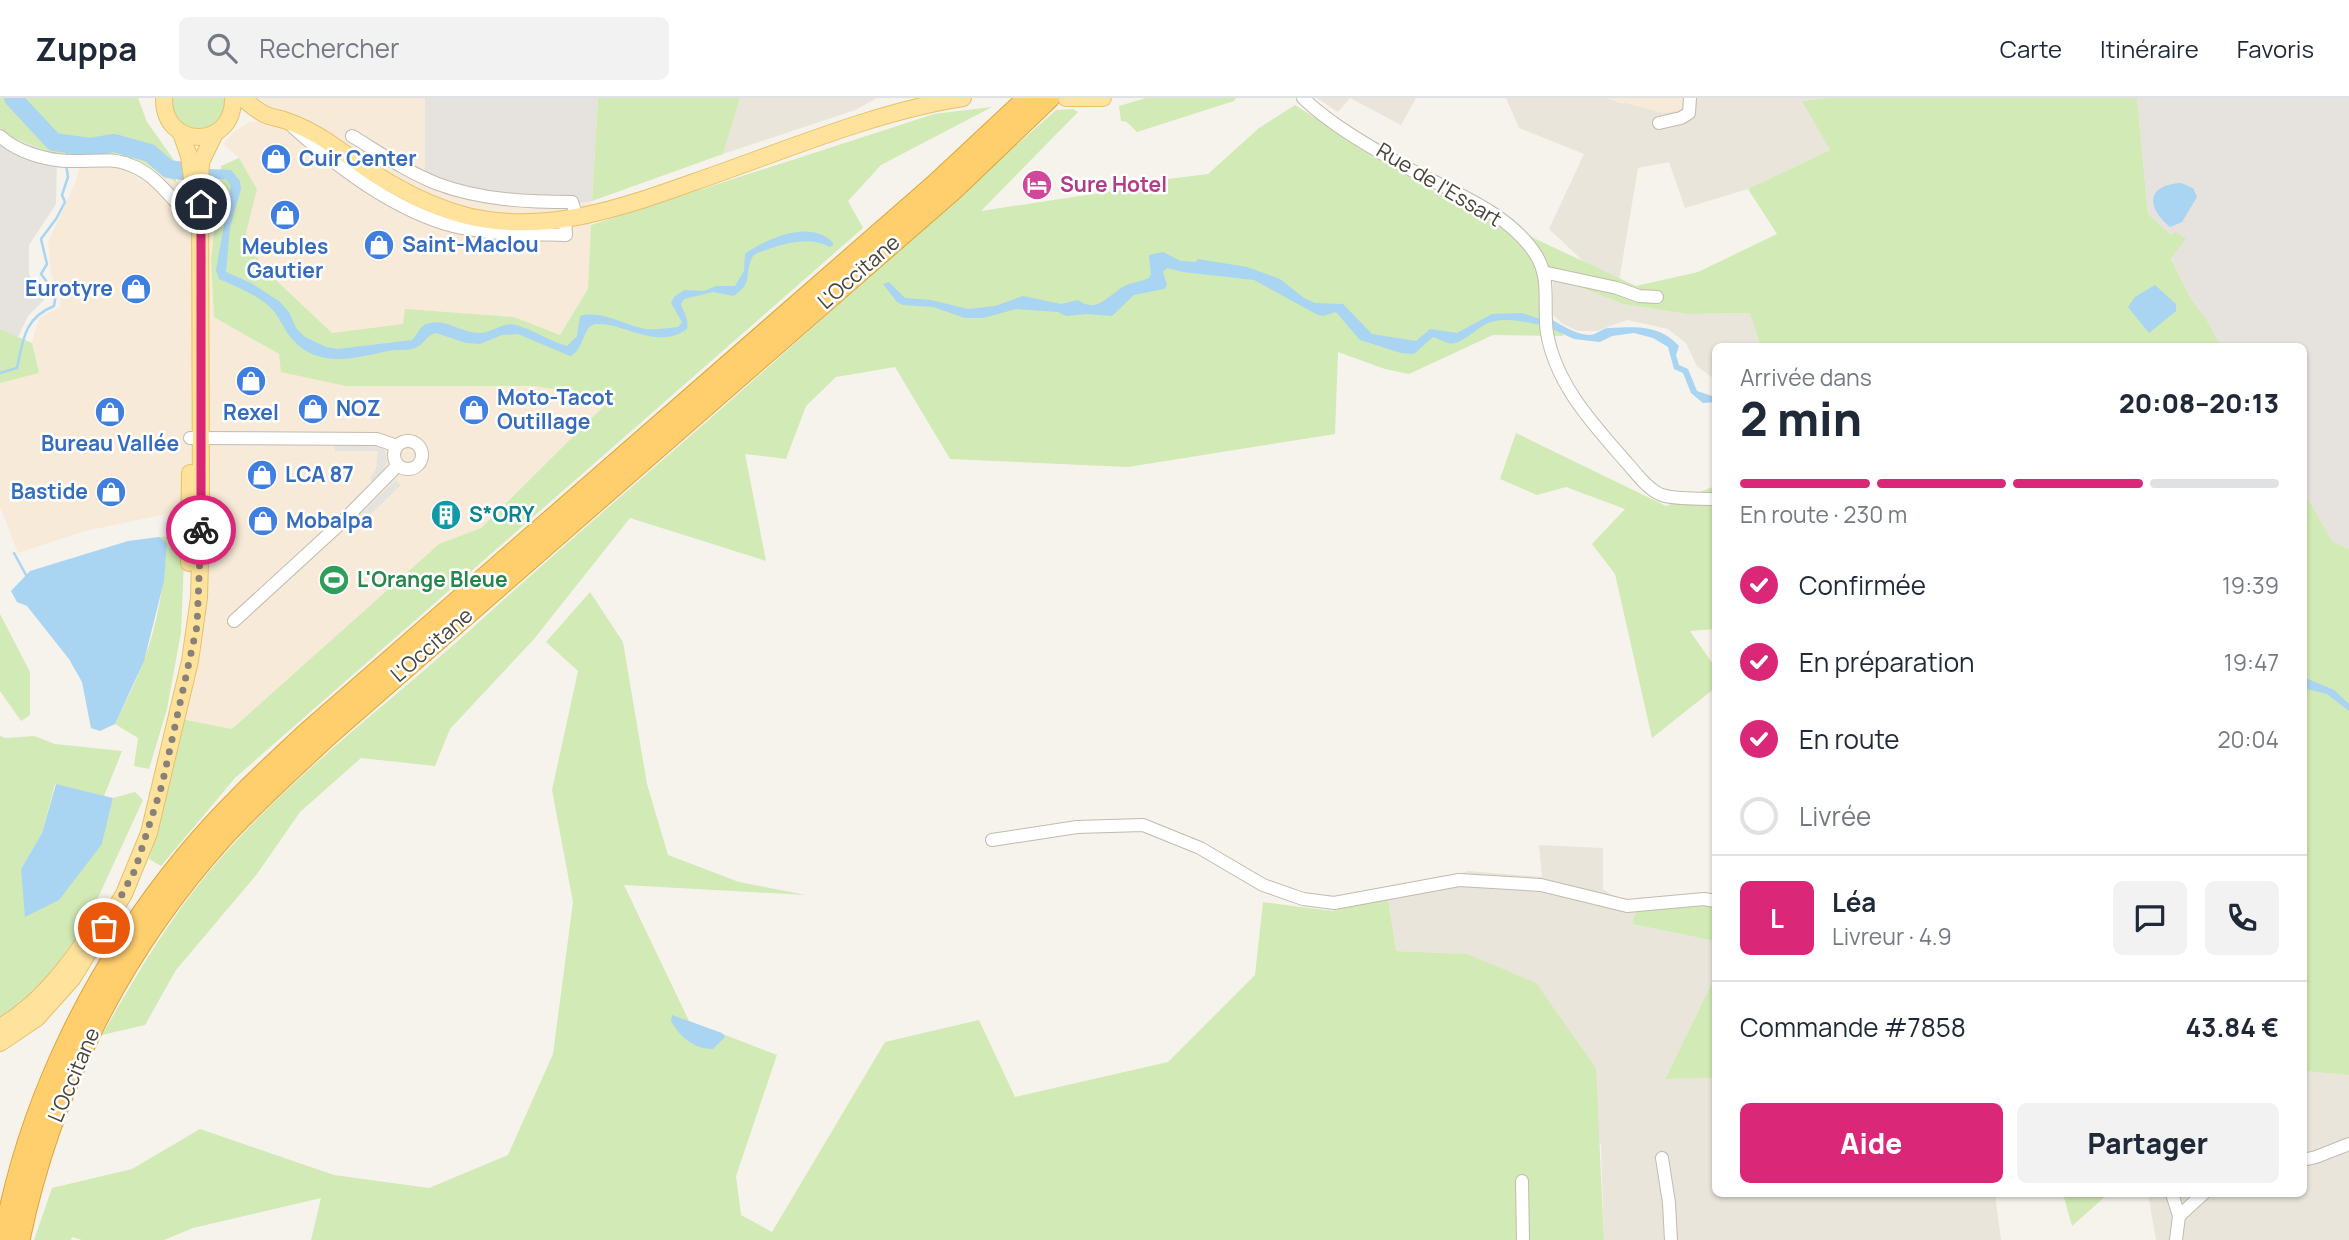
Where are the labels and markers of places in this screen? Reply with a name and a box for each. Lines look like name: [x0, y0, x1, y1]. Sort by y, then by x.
shop icon: Cuir Center: [259, 142, 293, 176]
place label: Cuir Center: [299, 144, 417, 172]
hotel icon: Sure Hotel: [1020, 168, 1054, 202]
place label: Sure Hotel: [1060, 170, 1167, 198]
pin: [171, 174, 231, 234]
shop icon: Meubles Gautier: [268, 198, 302, 232]
shop icon: Saint-Maclou: [362, 228, 396, 262]
place label: Saint-Maclou: [402, 230, 539, 258]
place label: Meubles Gautier: [242, 232, 328, 284]
shop icon: Eurotyre: [119, 272, 153, 306]
place label: Eurotyre: [25, 274, 113, 302]
shop icon: Rexel: [234, 364, 268, 398]
place label: Moto-Tacot Outillage: [497, 383, 614, 435]
shop icon: NOZ: [296, 392, 330, 426]
shop icon: Moto-Tacot Outillage: [457, 393, 491, 427]
place label: NOZ: [336, 394, 381, 422]
shop icon: Bureau Vallée: [93, 395, 127, 429]
place label: Rexel: [223, 398, 279, 426]
place label: Bureau Vallée: [41, 429, 179, 457]
shop icon: LCA 87: [245, 458, 279, 492]
place label: LCA 87: [285, 460, 354, 488]
shop icon: Bastide: [94, 475, 128, 509]
place label: Bastide: [11, 477, 88, 505]
building icon: S*ORY: [429, 498, 463, 532]
place label: S*ORY: [469, 500, 535, 528]
shop icon: Mobalpa: [246, 504, 280, 538]
place label: Mobalpa: [286, 506, 373, 534]
sports icon: L'Orange Bleue: [317, 563, 351, 597]
place label: L'Orange Bleue: [357, 565, 508, 593]
pin: [74, 898, 134, 958]

